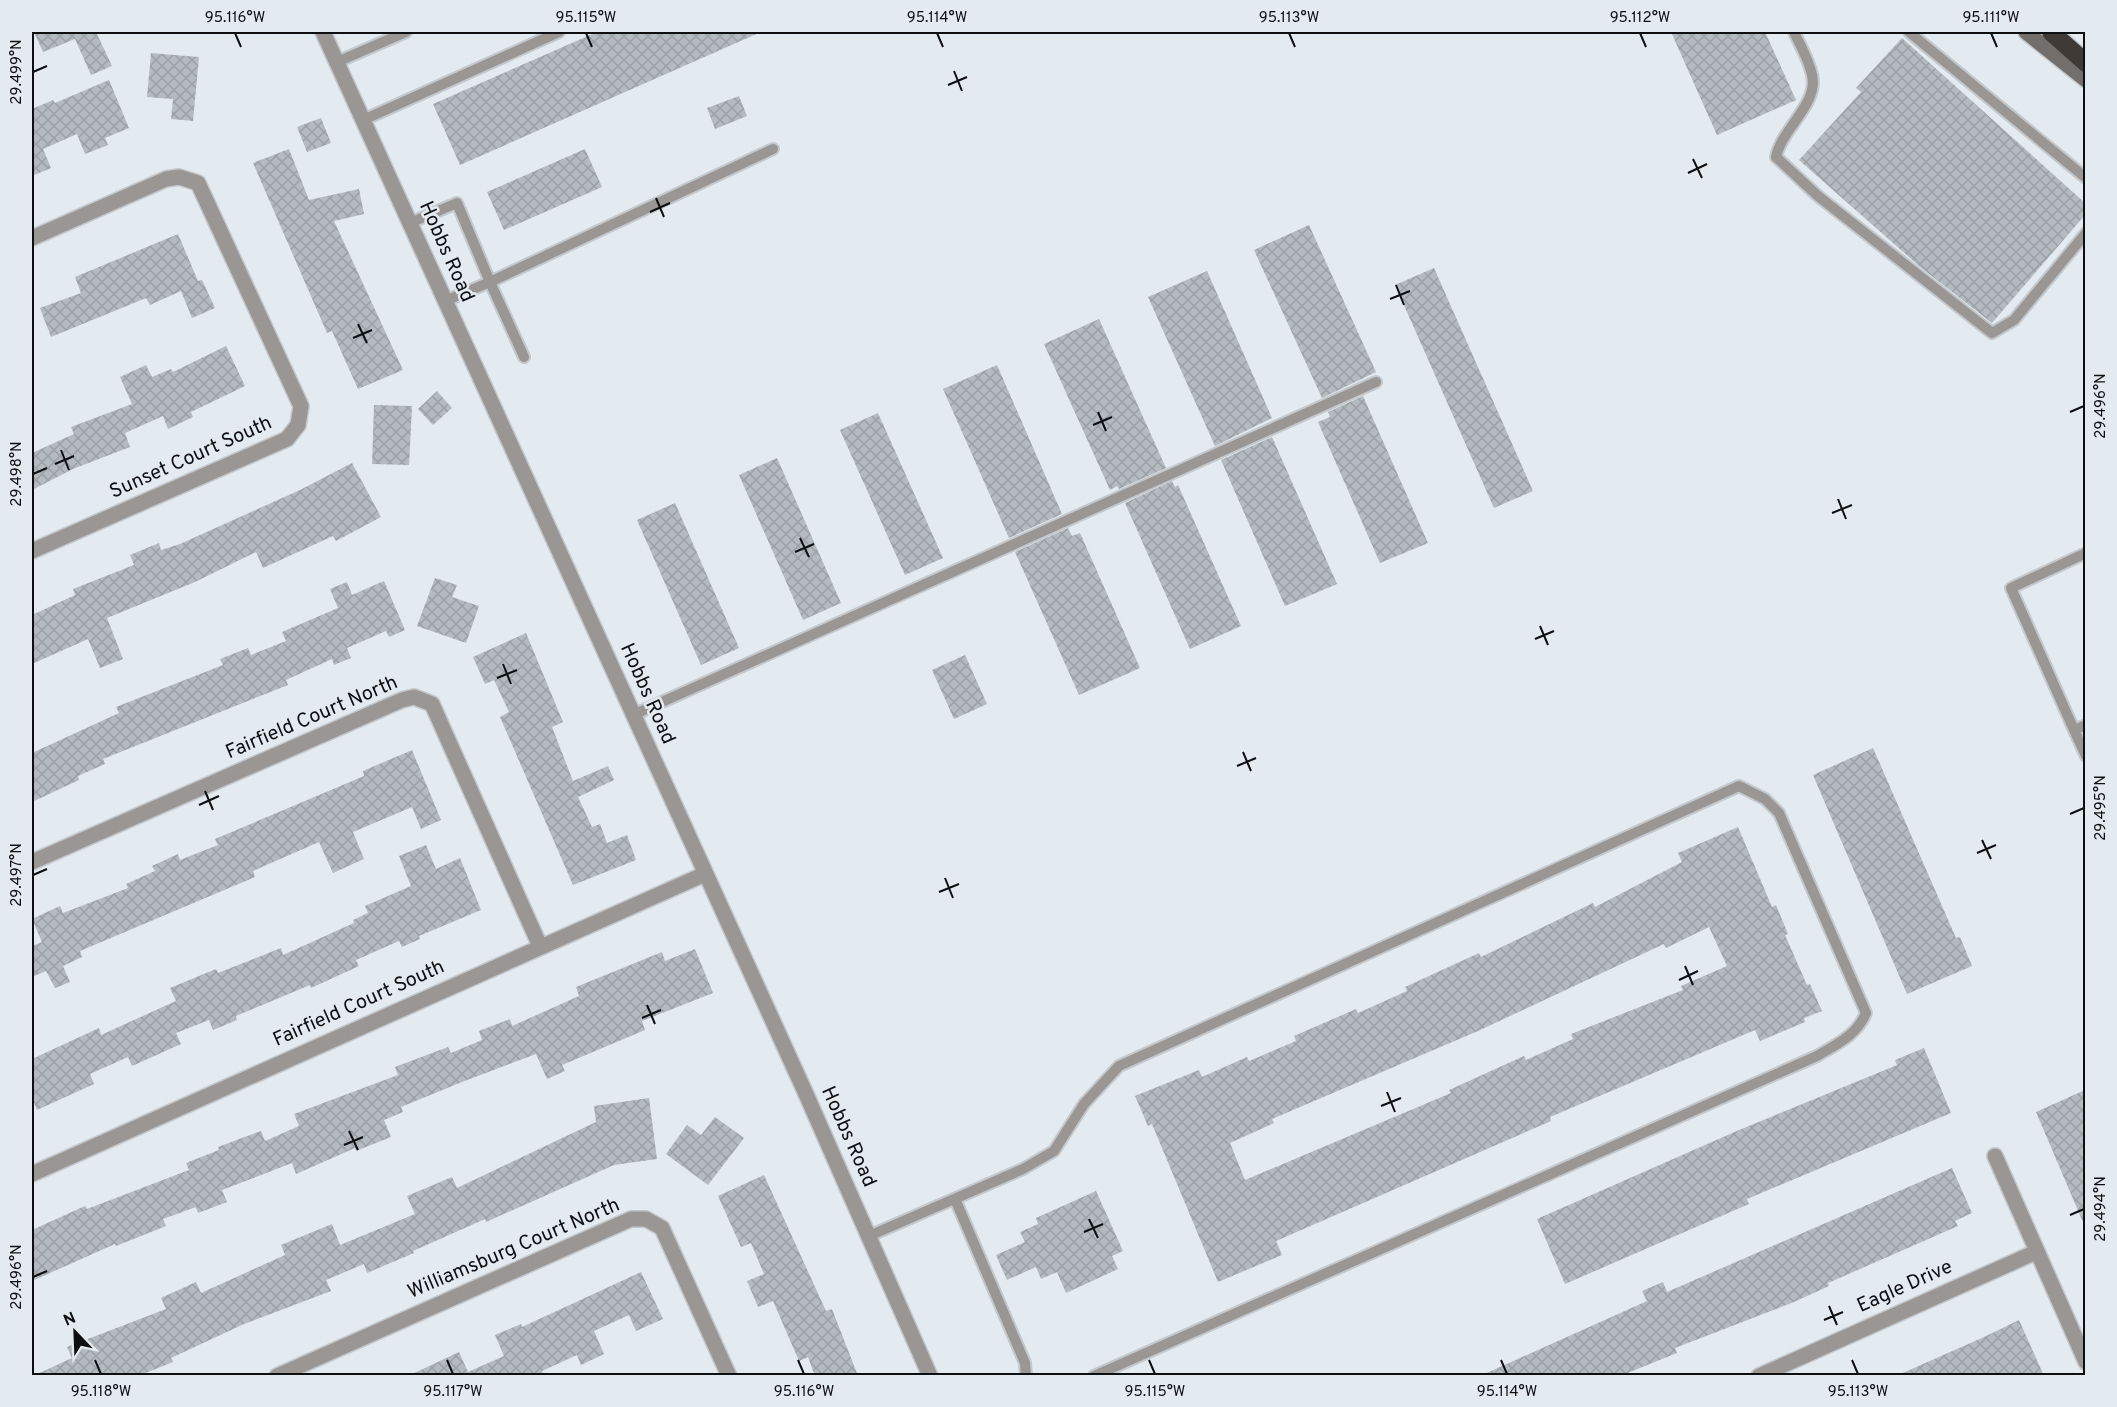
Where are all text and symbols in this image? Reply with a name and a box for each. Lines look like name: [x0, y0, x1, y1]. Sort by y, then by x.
text: 95.116°W: [205, 9, 265, 28]
text: 95.115°W: [556, 9, 616, 28]
text: 95.114°W: [907, 9, 967, 28]
text: 95.113°W: [1259, 9, 1319, 28]
text: 95.112°W: [1610, 9, 1670, 28]
text: 95.111°W: [1962, 9, 2020, 28]
text: 29.499°N: [8, 39, 27, 105]
street label: Hobbs Road: [412, 197, 480, 307]
text: 29.496°N: [2092, 373, 2111, 439]
street label: Sunset Court South: [106, 411, 276, 505]
text: 29.498°N: [8, 441, 27, 507]
street label: Hobbs Road: [613, 639, 681, 749]
street label: Fairfield Court North: [222, 670, 402, 766]
text: 29.495°N: [2092, 775, 2111, 841]
text: 29.497°N: [8, 843, 27, 907]
street label: Fairfield Court South: [269, 954, 449, 1054]
street label: Hobbs Road: [814, 1082, 882, 1192]
text: 29.494°N: [2092, 1176, 2111, 1242]
street label: Williamsburg Court North: [404, 1192, 624, 1306]
text: 29.496°N: [8, 1244, 27, 1310]
street label: Eagle Drive: [1853, 1254, 1957, 1320]
north arrow: [45, 1302, 105, 1362]
text: N: [61, 1309, 79, 1331]
text: 95.118°W: [71, 1383, 131, 1402]
text: 95.117°W: [423, 1383, 483, 1402]
text: 95.116°W: [774, 1383, 834, 1402]
text: 95.115°W: [1125, 1383, 1185, 1402]
text: 95.114°W: [1477, 1383, 1537, 1402]
text: 95.113°W: [1828, 1383, 1888, 1402]

